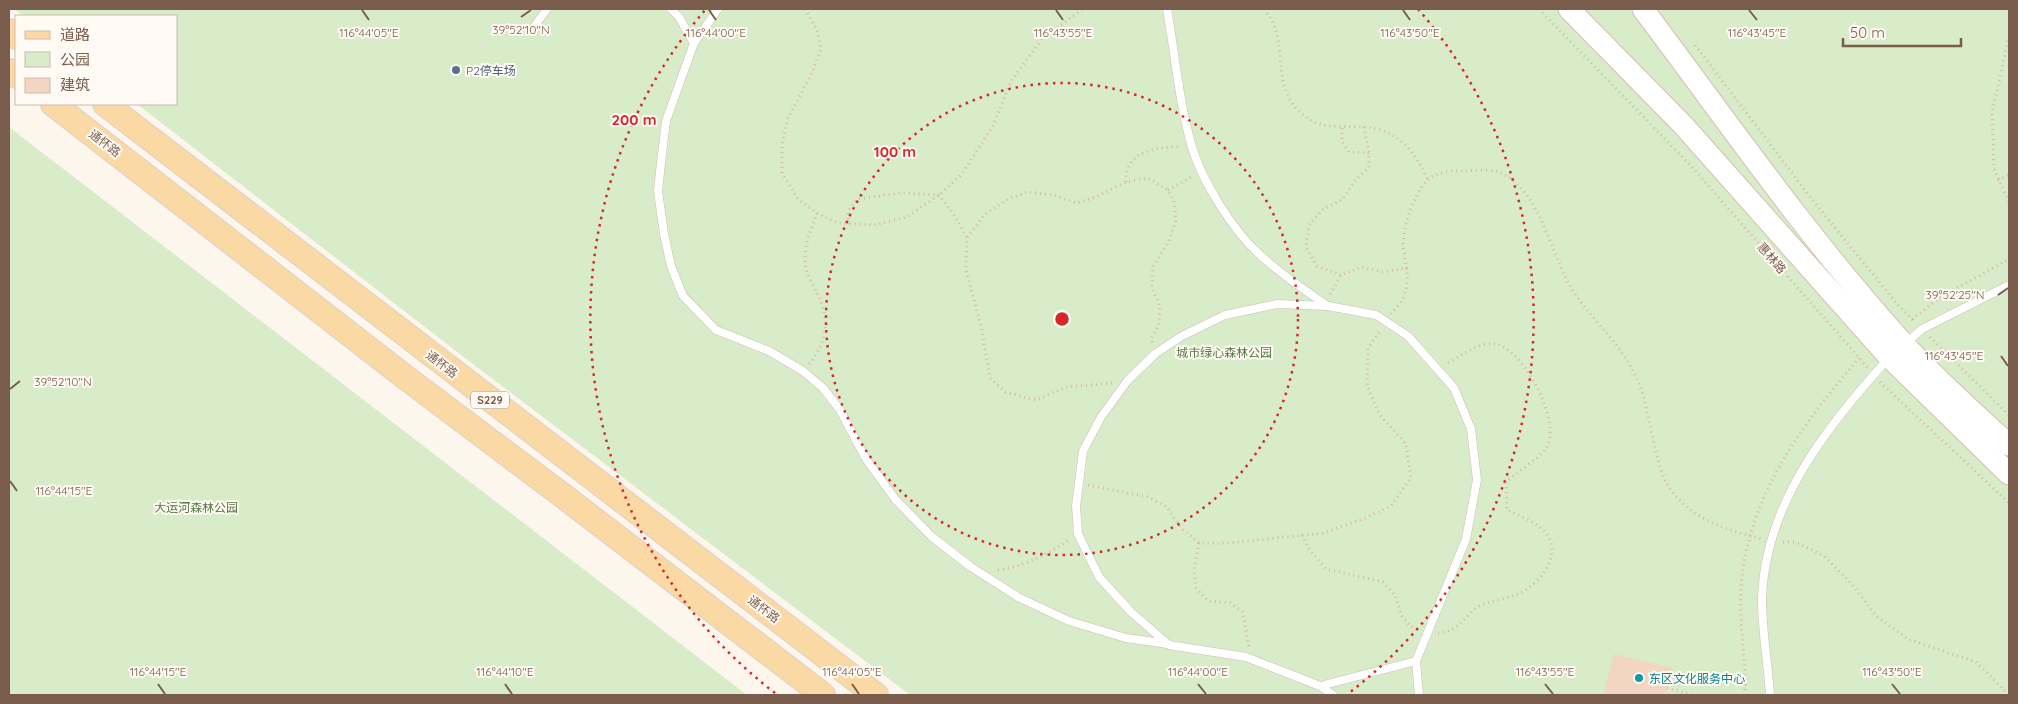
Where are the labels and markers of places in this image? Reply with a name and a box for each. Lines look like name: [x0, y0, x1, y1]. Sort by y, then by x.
place label: P2停车场: [466, 63, 516, 78]
marker: P2停车场: [450, 64, 462, 76]
centre of rings: [1053, 310, 1071, 328]
place label: 东区文化服务中心: [1649, 671, 1745, 686]
marker: 东区文化服务中心: [1633, 672, 1645, 684]

